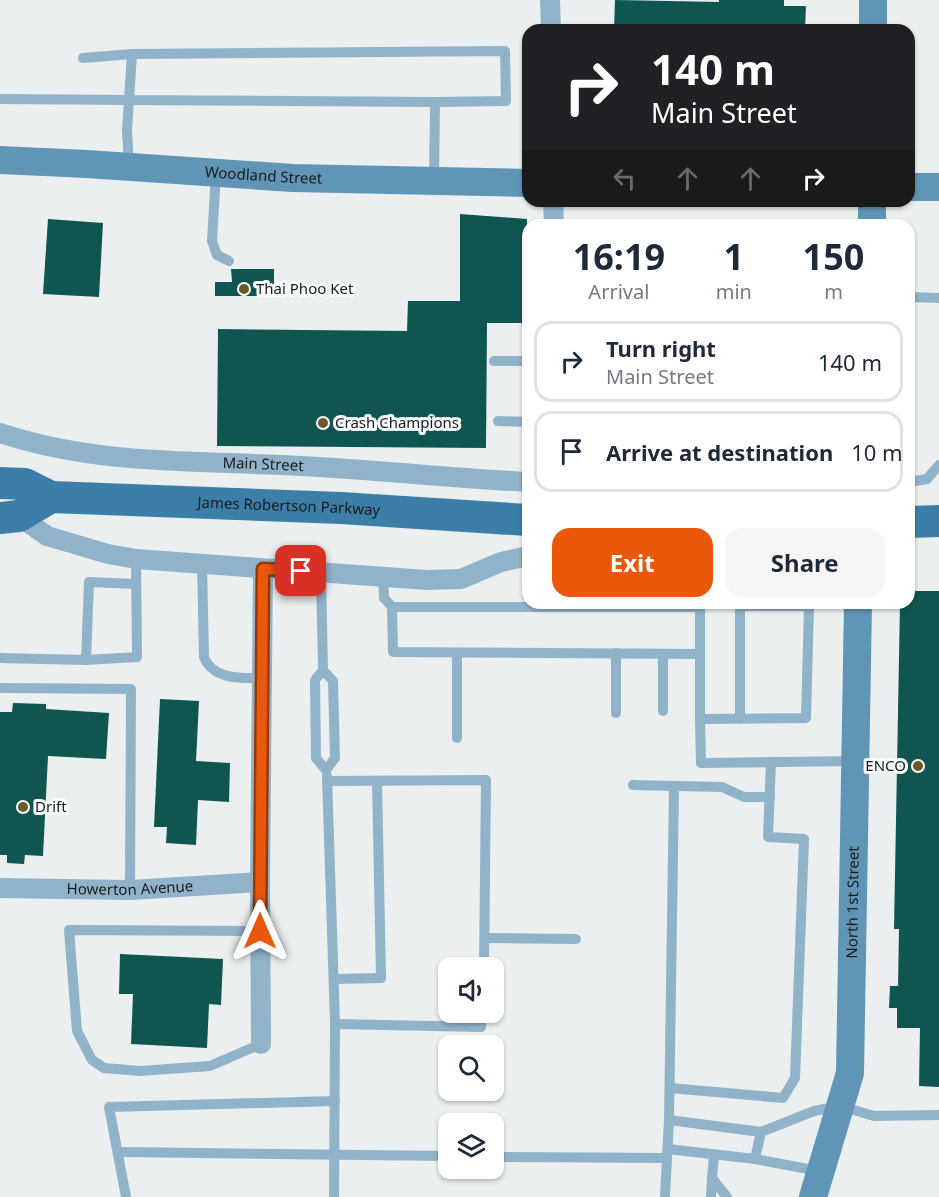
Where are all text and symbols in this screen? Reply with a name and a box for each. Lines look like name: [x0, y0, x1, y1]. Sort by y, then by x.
text: 140 m: [651, 40, 775, 97]
icon: right: [552, 48, 630, 126]
text: Main Street: [651, 94, 797, 131]
street label: Woodland Street: [204, 161, 323, 188]
icon: left: [608, 162, 641, 195]
icon: ahead: [671, 162, 704, 195]
icon: ahead: [734, 162, 767, 195]
icon: right: [797, 162, 830, 195]
text: 16:19: [573, 232, 665, 281]
text: 1: [724, 232, 744, 281]
text: 150: [803, 232, 864, 281]
place label: Thai Phoo Ket: [256, 278, 354, 298]
text: Arrival: [588, 278, 649, 305]
text: min: [716, 278, 752, 305]
text: m: [824, 278, 843, 305]
marker: Thai Phoo Ket: [237, 282, 251, 296]
text: Turn right: [606, 333, 716, 363]
icon: right: [555, 345, 588, 378]
text: 140 m: [818, 347, 882, 377]
text: Main Street: [606, 363, 714, 390]
place label: Crash Champions: [335, 412, 459, 432]
marker: Crash Champions: [316, 416, 330, 430]
icon: arrive: [555, 435, 588, 468]
text: Arrive at destination: [606, 437, 833, 467]
text: 10 m: [851, 437, 903, 467]
street label: Main Street: [222, 452, 305, 475]
street label: James Robertson Parkway: [195, 491, 381, 520]
button: Exit: [552, 528, 713, 597]
button: Share: [725, 528, 885, 597]
pin: [275, 545, 326, 596]
icon: arrive: [284, 554, 317, 587]
place label: ENCO: [865, 755, 906, 775]
marker: ENCO: [911, 759, 925, 773]
place label: Drift: [35, 796, 67, 816]
marker: Drift: [16, 800, 30, 814]
street label: North 1st Street: [841, 845, 863, 959]
street label: Howerton Avenue: [66, 875, 194, 899]
position arrow: [228, 899, 292, 963]
map controls: [438, 957, 504, 1179]
button: sound: [438, 957, 504, 1023]
button: search: [438, 1035, 504, 1101]
button: layers: [438, 1113, 504, 1179]

